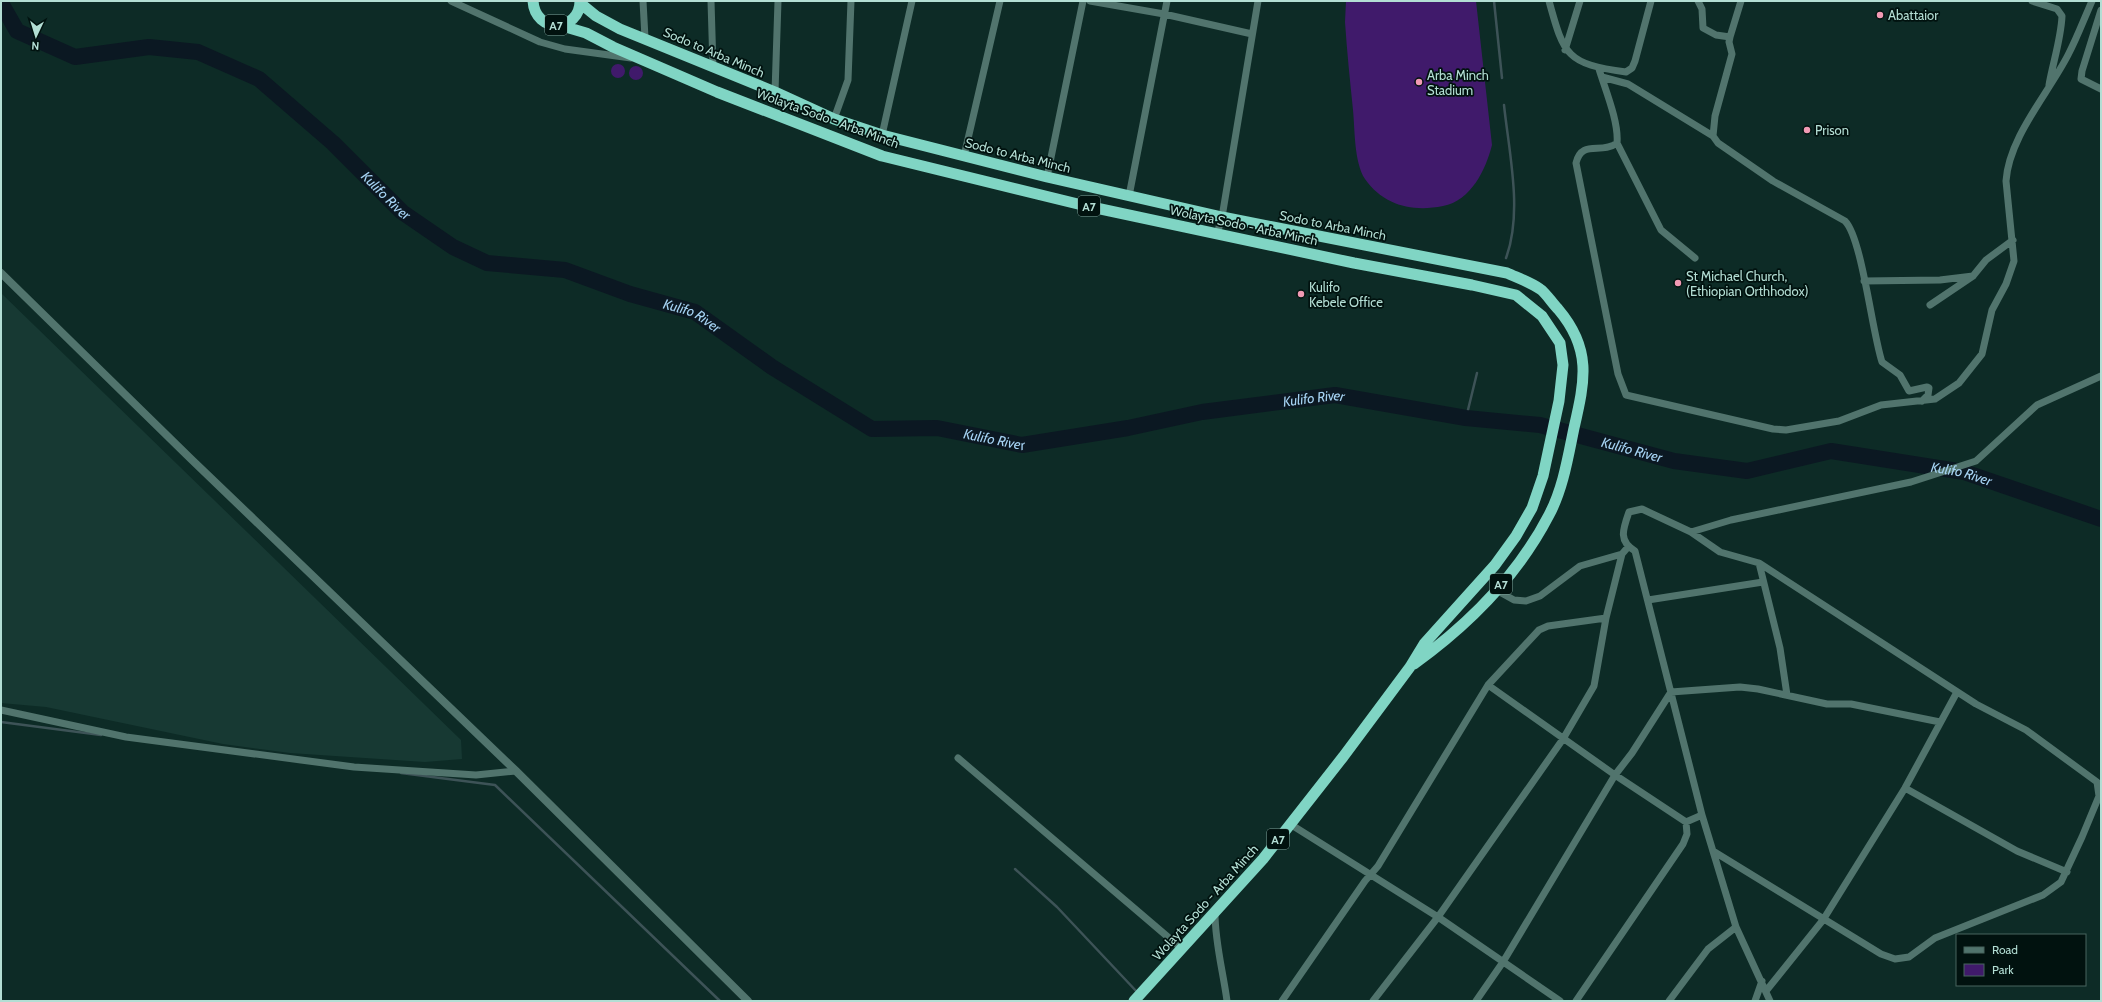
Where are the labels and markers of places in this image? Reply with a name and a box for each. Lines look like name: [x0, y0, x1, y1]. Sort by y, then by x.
place label: Abattaior: [1888, 7, 1939, 23]
marker: Abattaior: [1875, 10, 1885, 20]
place label: Arba Minch Stadium: [1427, 67, 1489, 98]
marker: Arba Minch Stadium: [1414, 77, 1424, 87]
place label: Prison: [1815, 122, 1849, 138]
marker: Prison: [1802, 125, 1812, 135]
place label: St Michael Church, (Ethiopian Orthhodox): [1686, 268, 1809, 299]
marker: St Michael Church, (Ethiopian Orthhodox): [1673, 278, 1683, 288]
place label: Kulifo Kebele Office: [1309, 279, 1383, 310]
marker: Kulifo Kebele Office: [1296, 289, 1306, 299]

